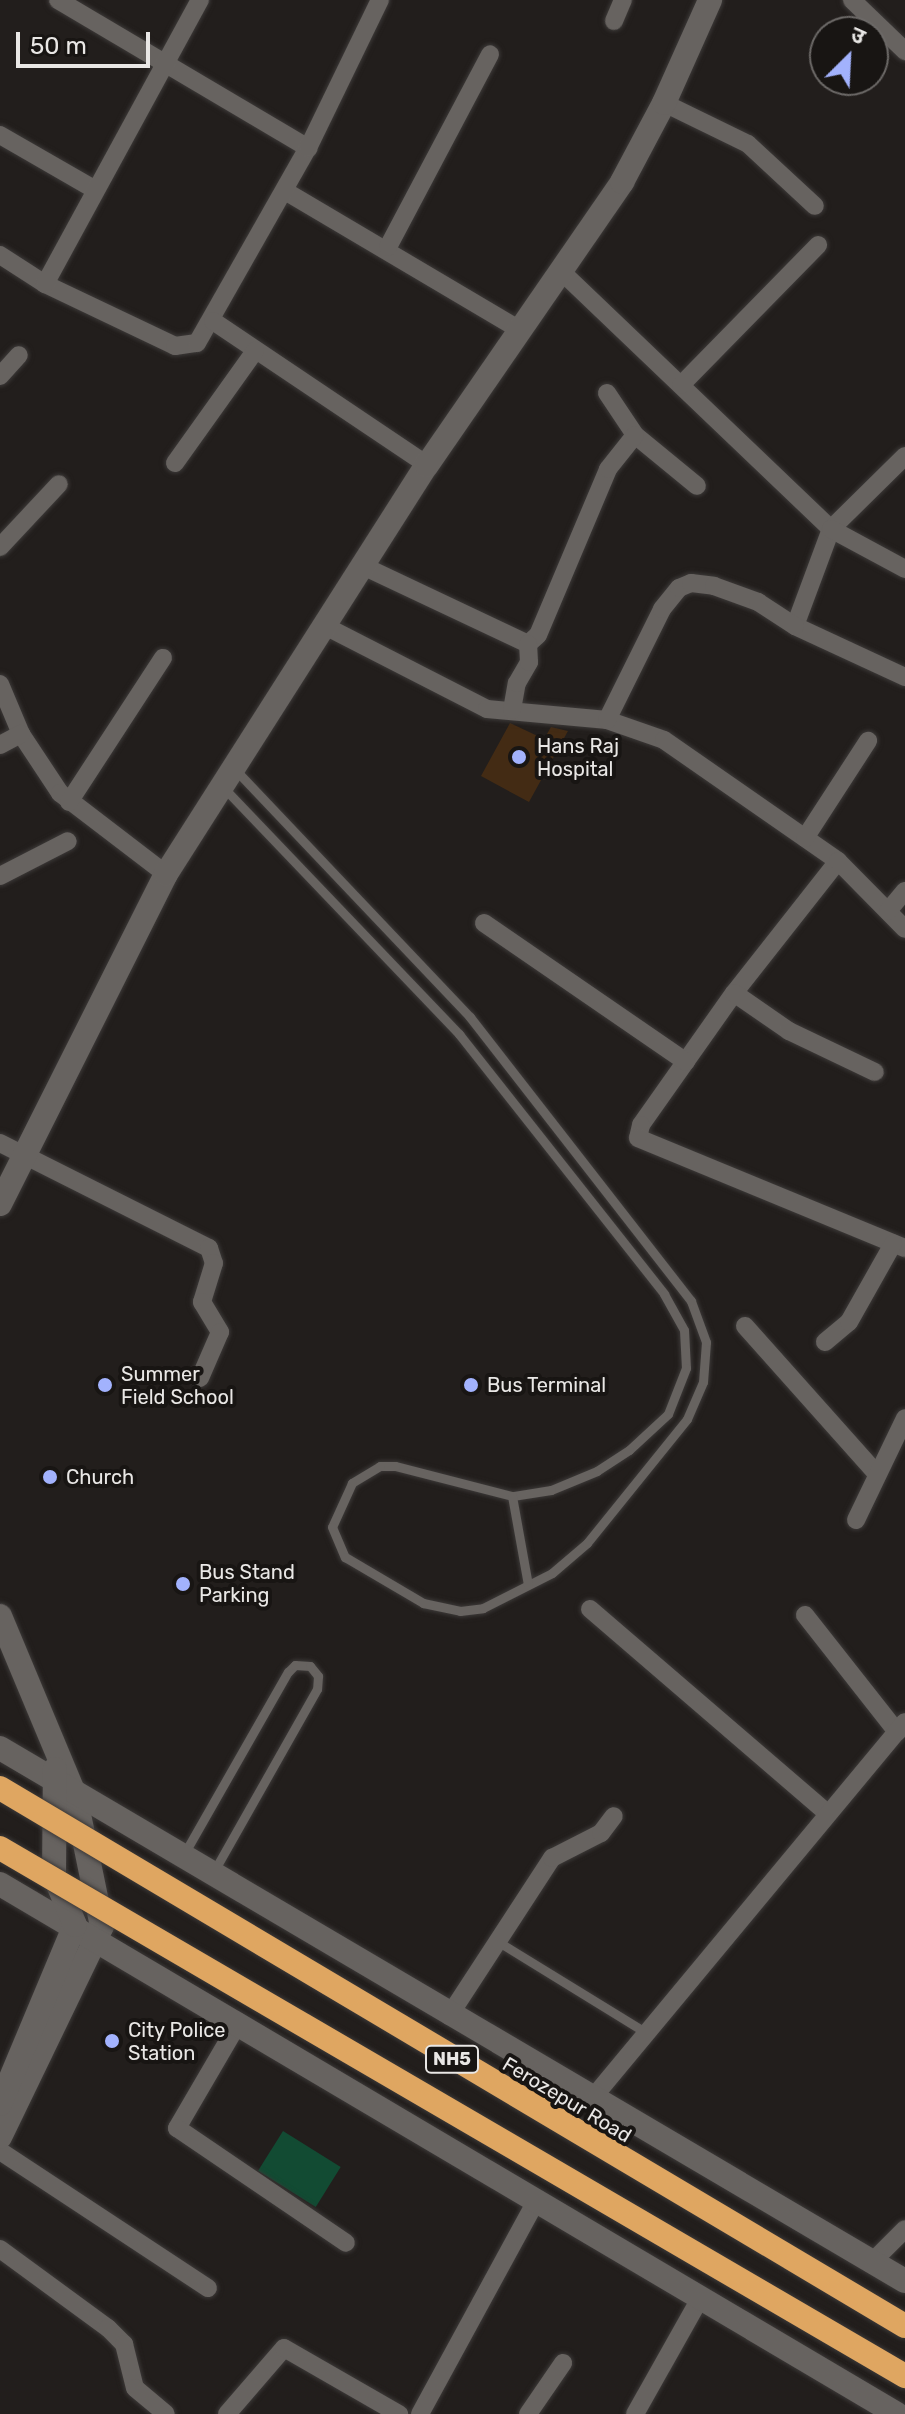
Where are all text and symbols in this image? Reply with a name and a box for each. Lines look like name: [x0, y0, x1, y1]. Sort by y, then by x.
scale bar: [20, 16, 154, 66]
north arrow: [809, 16, 889, 96]
text: उ: [847, 20, 870, 50]
text: 50 m: [30, 32, 87, 60]
place label: Hans Raj Hospital: [537, 734, 619, 781]
marker: Hans Raj Hospital: [508, 746, 530, 768]
place label: Summer Field School: [121, 1362, 234, 1409]
place label: Bus Terminal: [487, 1373, 607, 1397]
marker: Summer Field School: [96, 1376, 114, 1394]
marker: Bus Terminal: [462, 1376, 480, 1394]
place label: Church: [66, 1465, 134, 1489]
marker: Church: [41, 1468, 59, 1486]
place label: Bus Stand Parking: [199, 1560, 295, 1607]
marker: Bus Stand Parking: [174, 1575, 192, 1593]
place label: City Police Station: [128, 2018, 226, 2065]
marker: City Police Station: [103, 2032, 121, 2050]
road number: NH5: [424, 2045, 480, 2073]
street label: Ferozepur Road: [498, 2052, 636, 2148]

